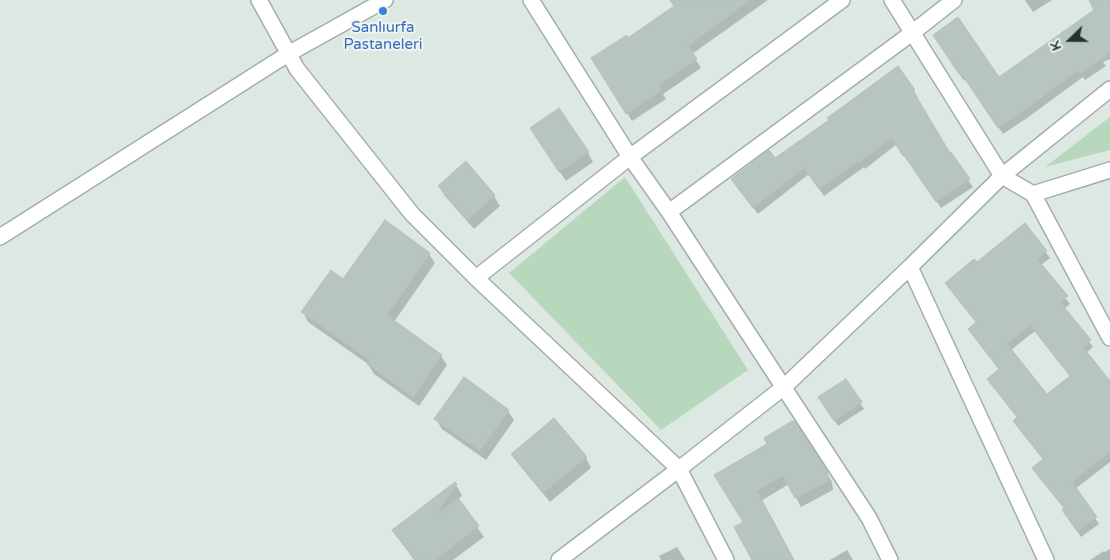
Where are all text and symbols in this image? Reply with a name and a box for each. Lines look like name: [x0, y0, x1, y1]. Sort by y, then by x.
marker: Sanlıurfa Pastaneleri: [377, 5, 389, 17]
north arrow: [1045, 15, 1095, 65]
place label: Sanlıurfa Pastaneleri: [344, 19, 422, 54]
text: K: [1046, 38, 1065, 53]

